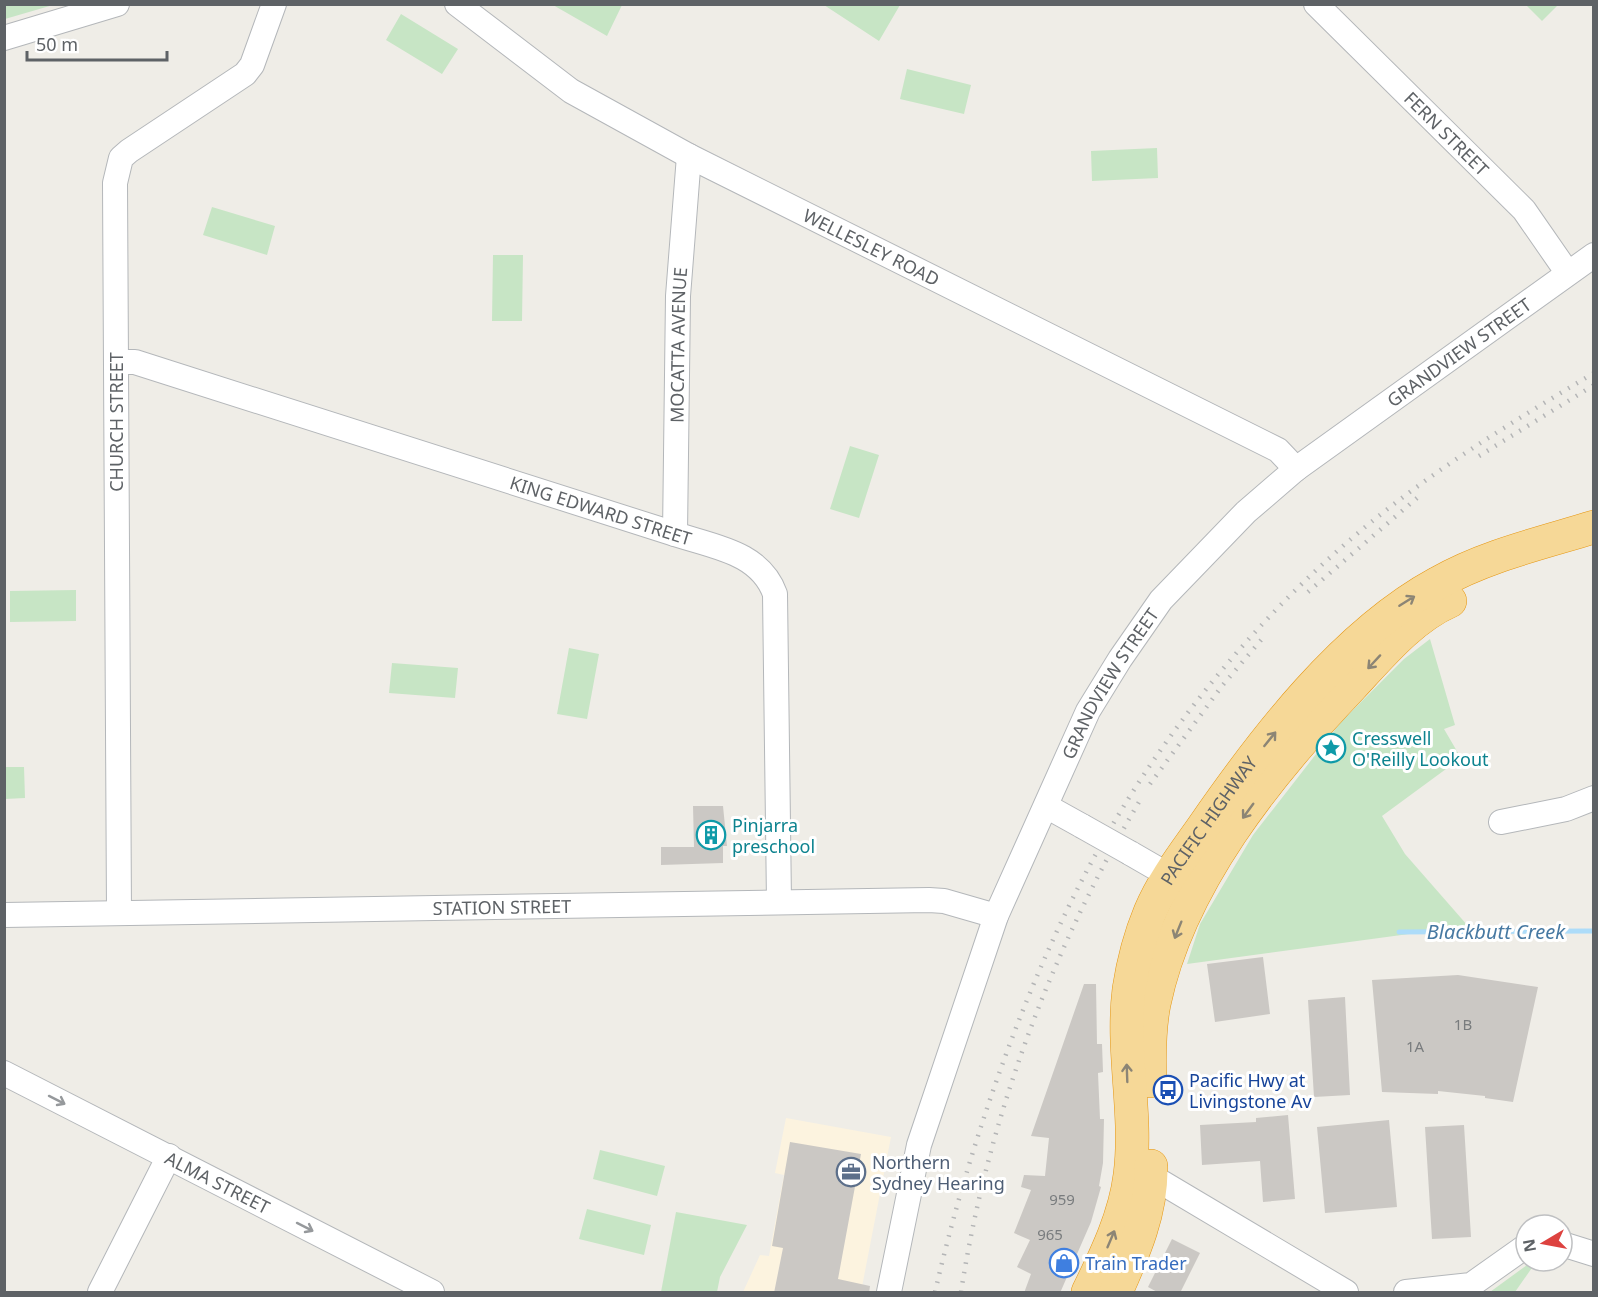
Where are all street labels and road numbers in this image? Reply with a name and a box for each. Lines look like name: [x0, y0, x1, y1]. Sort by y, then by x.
street label: FERN STREET: [1399, 86, 1494, 181]
street label: WELLESLEY ROAD: [799, 203, 944, 291]
street label: MOCATTA AVENUE: [664, 266, 692, 423]
street label: GRANDVIEW STREET: [1382, 292, 1536, 412]
street label: CHURCH STREET: [104, 352, 128, 492]
street label: KING EDWARD STREET: [507, 470, 695, 550]
street label: GRANDVIEW STREET: [1056, 603, 1164, 763]
street label: PACIFIC HIGHWAY: [1154, 750, 1263, 889]
street label: STATION STREET: [432, 894, 571, 920]
street label: ALMA STREET: [161, 1146, 274, 1219]

